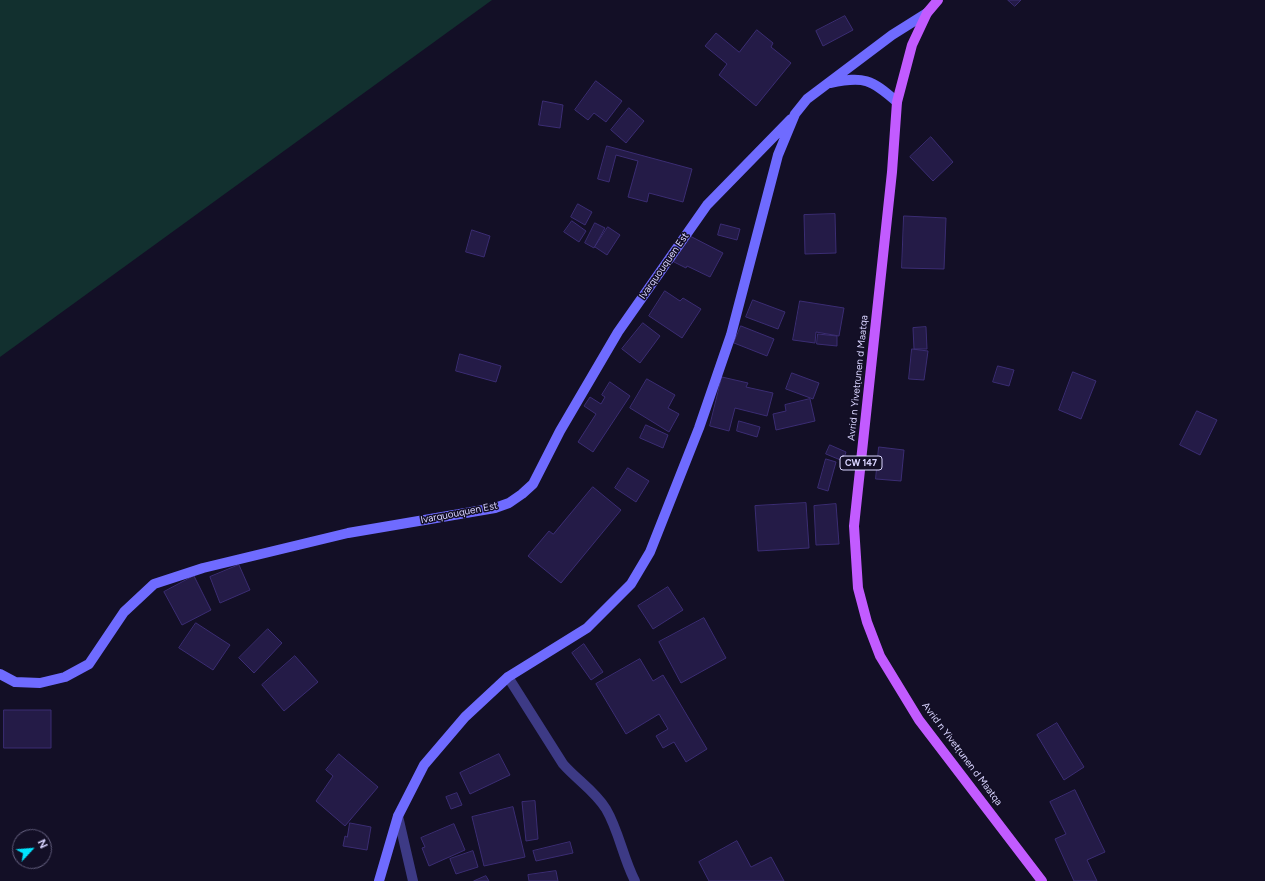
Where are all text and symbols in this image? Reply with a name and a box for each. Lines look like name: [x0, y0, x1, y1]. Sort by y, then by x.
street label: Ivarquouquen Est: [637, 231, 691, 301]
street label: Avrid n Yivetṛunen d Maatqa: [845, 315, 871, 441]
road number: CW 147: [840, 456, 882, 470]
street label: Ivarquouquen Est: [419, 500, 499, 526]
street label: Avrid n Yivetṛunen d Maatqa: [919, 700, 1005, 808]
north arrow: [12, 829, 52, 869]
text: N: [35, 837, 50, 851]

